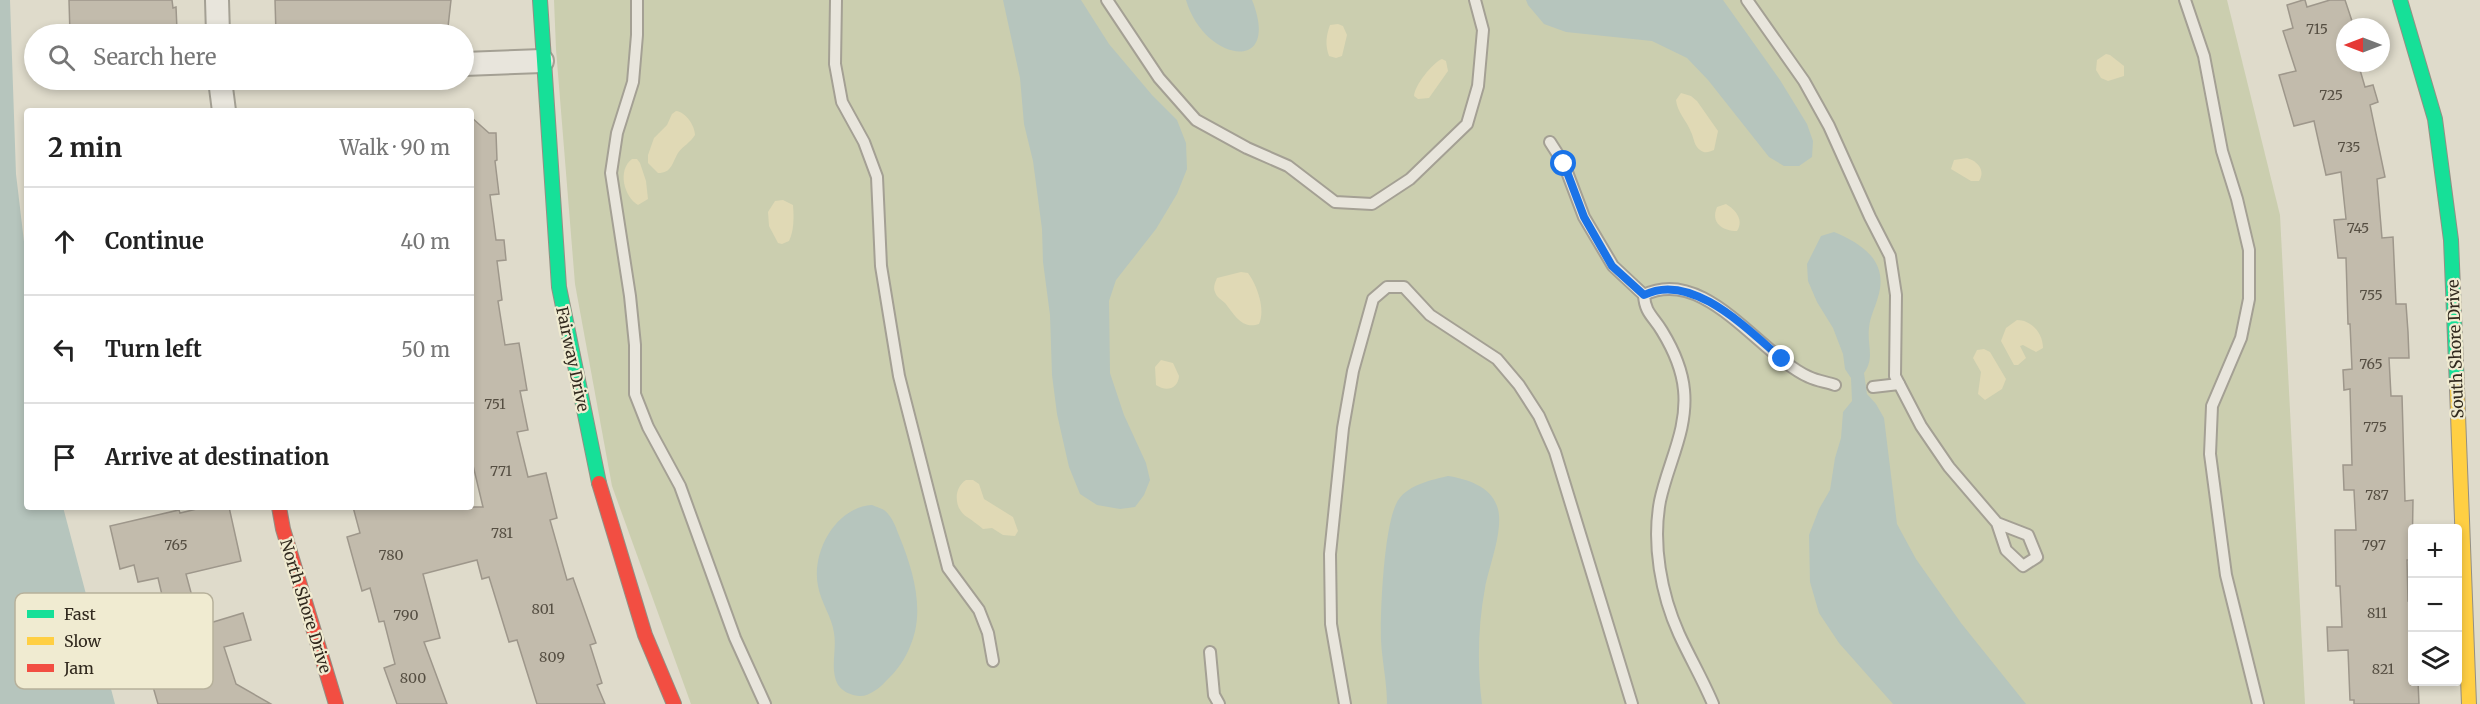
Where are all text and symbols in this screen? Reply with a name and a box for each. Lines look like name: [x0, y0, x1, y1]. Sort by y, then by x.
north arrow: [2336, 18, 2390, 72]
house number: 715: [2306, 20, 2328, 38]
search box: [24, 24, 474, 90]
icon: search: [45, 41, 78, 74]
text: Search here: [93, 43, 216, 71]
house number: 725: [2319, 86, 2343, 104]
text: 2 min: [48, 131, 122, 164]
text: Walk · 90 m: [340, 135, 450, 160]
house number: 735: [2337, 138, 2361, 156]
route start: [1550, 150, 1576, 176]
house number: 745: [2347, 219, 2369, 237]
icon: ahead: [48, 225, 81, 258]
text: Continue: [105, 227, 204, 255]
text: 40 m: [400, 229, 450, 254]
street label: South Shore Drive: [2443, 279, 2467, 419]
house number: 755: [2359, 286, 2383, 304]
street label: Fairway Drive: [552, 305, 594, 413]
icon: left: [48, 333, 81, 366]
text: Turn left: [105, 335, 202, 363]
text: 50 m: [401, 337, 450, 362]
route end: [1768, 345, 1794, 371]
house number: 765: [2359, 355, 2383, 373]
house number: 751: [484, 395, 506, 413]
house number: 775: [2363, 418, 2387, 436]
icon: arrive: [48, 441, 81, 474]
text: Arrive at destination: [105, 443, 329, 471]
house number: 771: [490, 462, 512, 480]
house number: 787: [2365, 486, 2389, 504]
house number: 781: [491, 524, 513, 542]
map controls: [2408, 524, 2462, 686]
button: +: [2408, 524, 2462, 578]
house number: 765: [164, 536, 188, 554]
house number: 797: [2362, 536, 2386, 554]
street label: North Shore Drive: [276, 537, 336, 675]
house number: 780: [379, 546, 403, 564]
button: −: [2408, 578, 2462, 632]
legend: [15, 593, 213, 689]
house number: 801: [531, 600, 555, 618]
text: Fast: [64, 604, 97, 624]
house number: 811: [2367, 604, 2387, 622]
house number: 790: [393, 606, 419, 624]
text: Slow: [64, 631, 102, 651]
button: layers: [2408, 632, 2462, 686]
house number: 809: [539, 648, 565, 666]
text: Jam: [63, 658, 94, 678]
house number: 821: [2372, 660, 2394, 678]
house number: 800: [400, 669, 426, 687]

